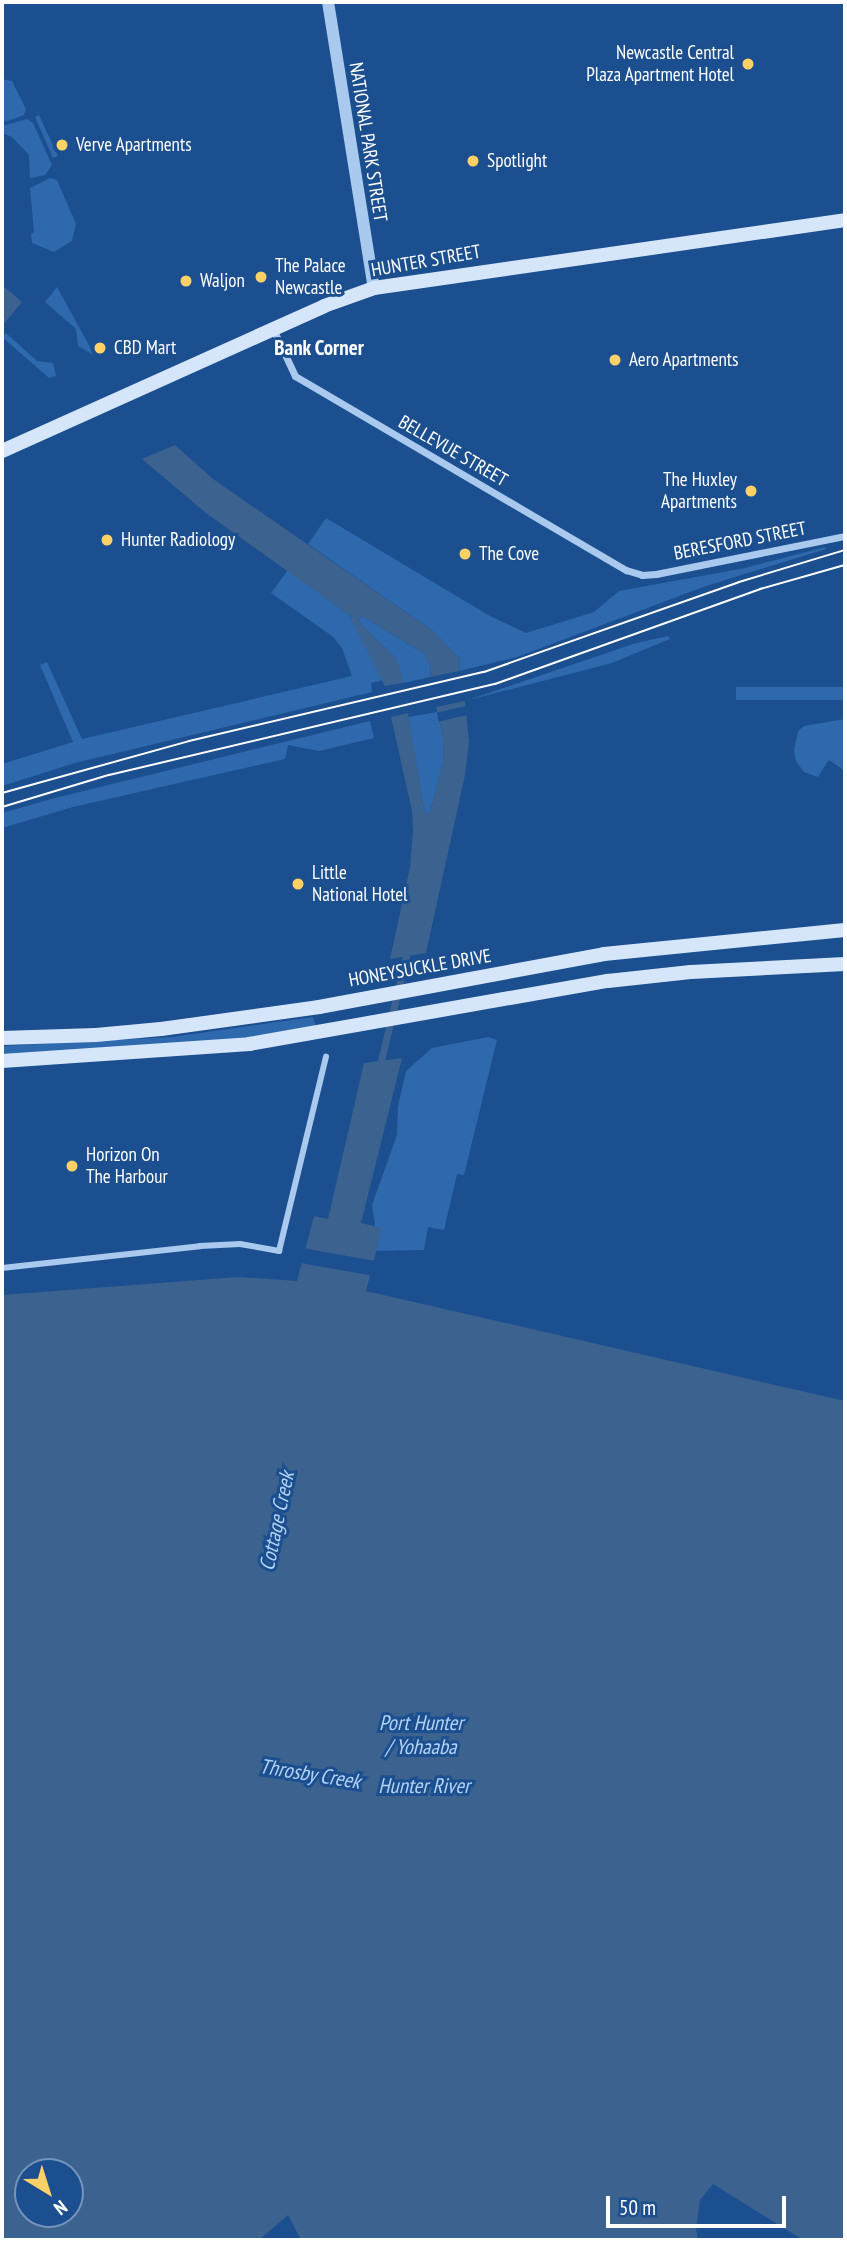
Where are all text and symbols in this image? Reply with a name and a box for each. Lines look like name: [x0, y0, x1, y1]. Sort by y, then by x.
place label: Newcastle Central Plaza Apartment Hotel: [586, 42, 734, 86]
marker: Newcastle Central Plaza Apartment Hotel: [740, 56, 756, 72]
street label: NATIONAL PARK STREET: [344, 60, 392, 224]
place label: Verve Apartments: [76, 134, 192, 156]
marker: Verve Apartments: [54, 137, 70, 153]
place label: Spotlight: [487, 150, 547, 172]
marker: Spotlight: [465, 153, 481, 169]
street label: HUNTER STREET: [370, 240, 482, 282]
place label: The Palace Newcastle: [275, 255, 346, 299]
marker: The Palace Newcastle: [253, 269, 269, 285]
place label: Waljon: [200, 270, 245, 292]
marker: Waljon: [178, 273, 194, 289]
district label: Bank Corner: [274, 335, 364, 361]
place label: CBD Mart: [114, 337, 176, 359]
marker: CBD Mart: [92, 340, 108, 356]
place label: Aero Apartments: [629, 349, 739, 371]
marker: Aero Apartments: [607, 352, 623, 368]
street label: BELLEVUE STREET: [394, 411, 512, 491]
place label: The Huxley Apartments: [661, 469, 737, 513]
marker: The Huxley Apartments: [743, 483, 759, 499]
street label: BERESFORD STREET: [672, 517, 808, 565]
place label: Hunter Radiology: [121, 529, 235, 551]
marker: Hunter Radiology: [99, 532, 115, 548]
place label: The Cove: [479, 543, 539, 565]
marker: The Cove: [457, 546, 473, 562]
place label: Little National Hotel: [312, 862, 408, 906]
marker: Little National Hotel: [290, 876, 306, 892]
street label: HONEYSUCKLE DRIVE: [347, 944, 493, 992]
place label: Horizon On The Harbour: [86, 1144, 168, 1188]
marker: Horizon On The Harbour: [64, 1158, 80, 1174]
water label: Cottage Creek: [254, 1469, 300, 1573]
water label: Port Hunter / Yohaaba: [379, 1710, 463, 1760]
water label: Throsby Creek: [258, 1754, 362, 1794]
water label: Hunter River: [378, 1773, 470, 1799]
north arrow: [14, 2158, 84, 2228]
scale bar: [609, 2182, 789, 2226]
text: 50 m: [619, 2194, 656, 2221]
text: N: [49, 2195, 72, 2221]

